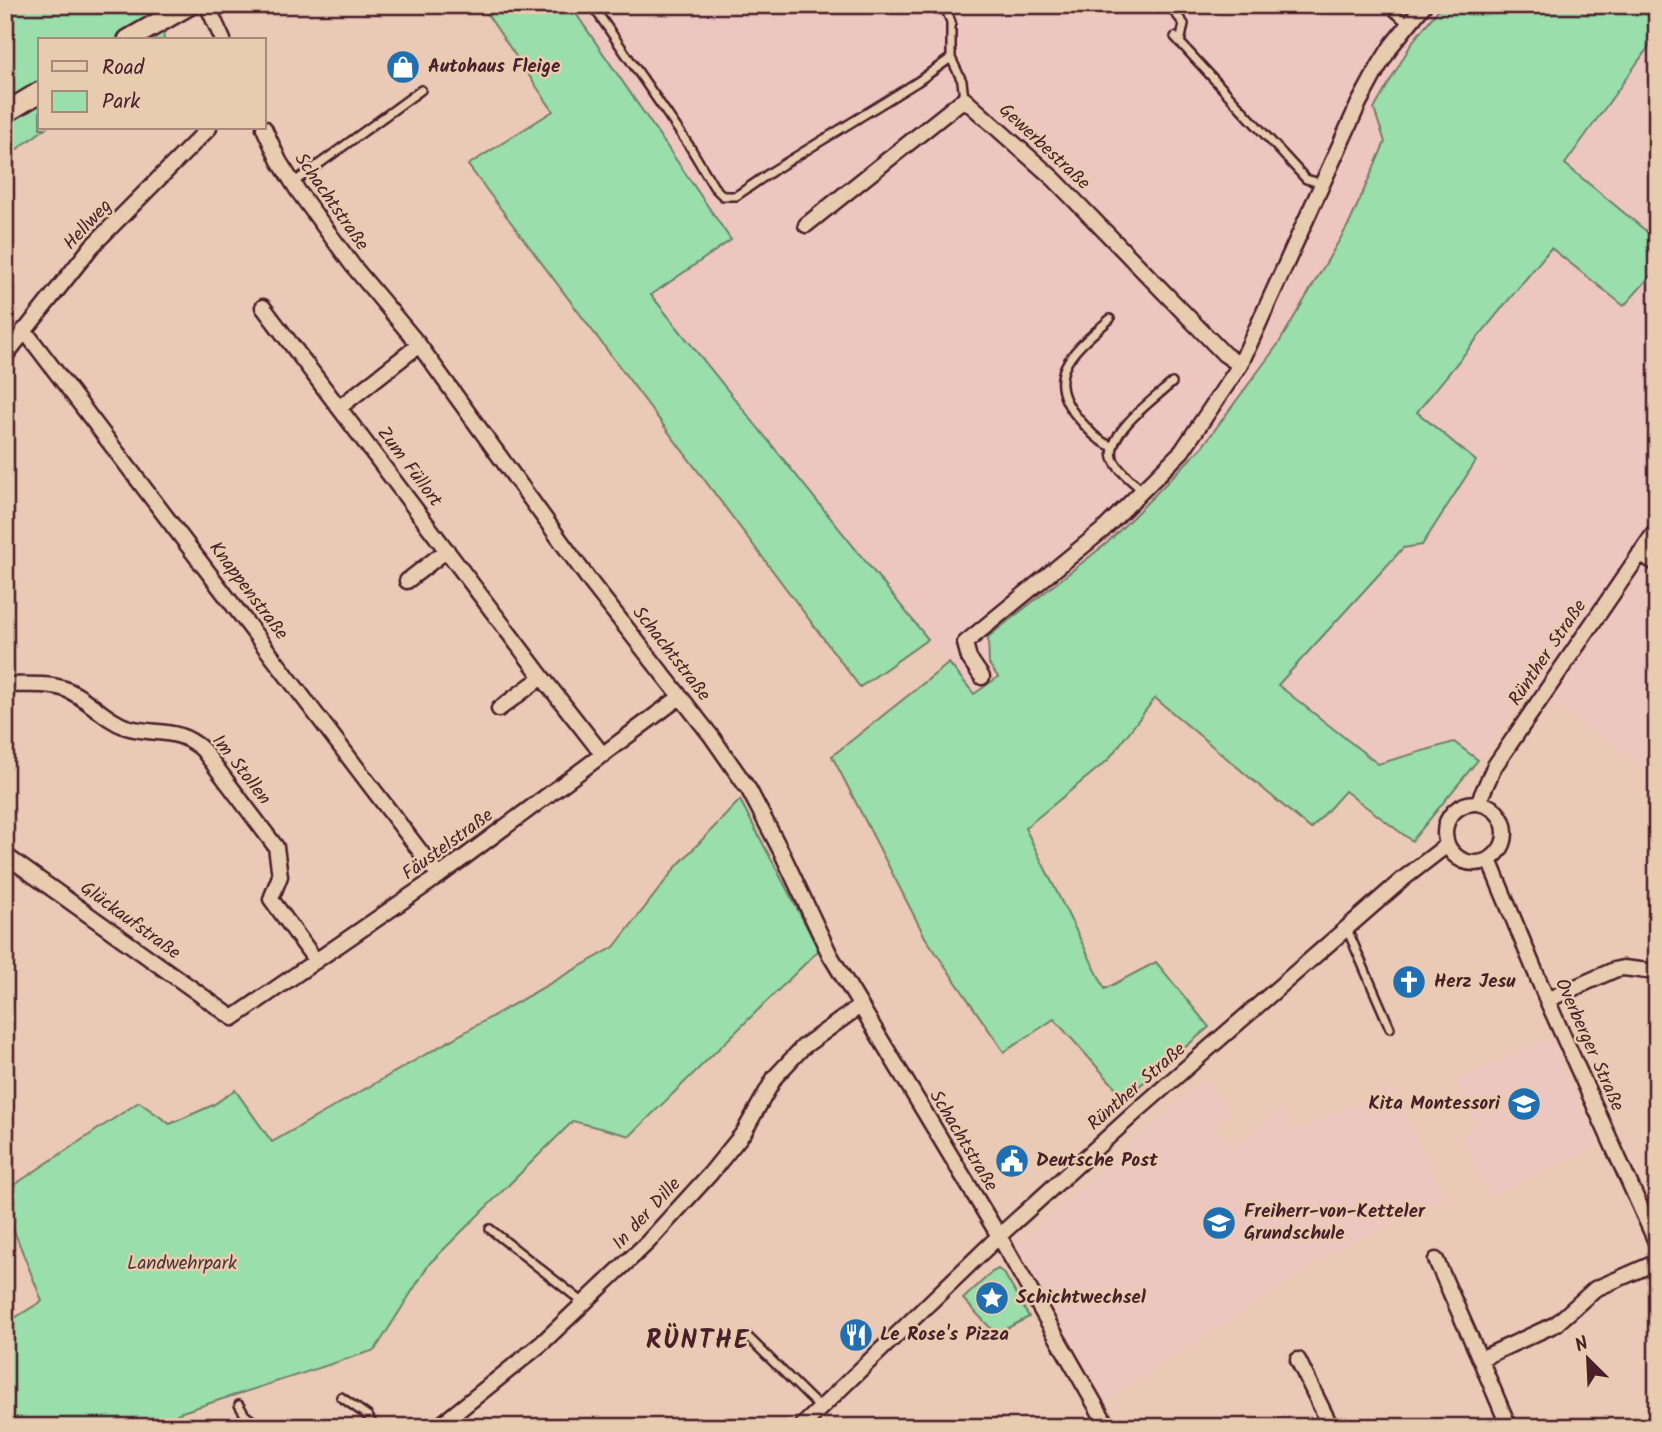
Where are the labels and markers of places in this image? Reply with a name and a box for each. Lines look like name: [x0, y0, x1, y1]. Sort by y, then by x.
shop icon: Autohaus Fleige: [384, 48, 422, 86]
place label: Autohaus Fleige: [428, 52, 560, 82]
church icon: Herz Jesu: [1390, 963, 1428, 1001]
place label: Herz Jesu: [1434, 967, 1516, 997]
school or university icon: Kita Montessori: [1505, 1085, 1543, 1123]
place label: Kita Montessori: [1368, 1089, 1501, 1119]
public building icon: Deutsche Post: [993, 1142, 1031, 1180]
place label: Deutsche Post: [1036, 1146, 1158, 1176]
place label: Freiherr-von-Ketteler Grundschule: [1244, 1197, 1426, 1249]
school or university icon: Freiherr-von-Ketteler Grundschule: [1200, 1204, 1238, 1242]
place icon: Schichtwechsel: [973, 1279, 1011, 1317]
place label: Schichtwechsel: [1016, 1283, 1147, 1313]
restaurant icon: Le Rose's Pizza: [837, 1316, 875, 1354]
place label: Le Rose's Pizza: [880, 1320, 1009, 1350]

